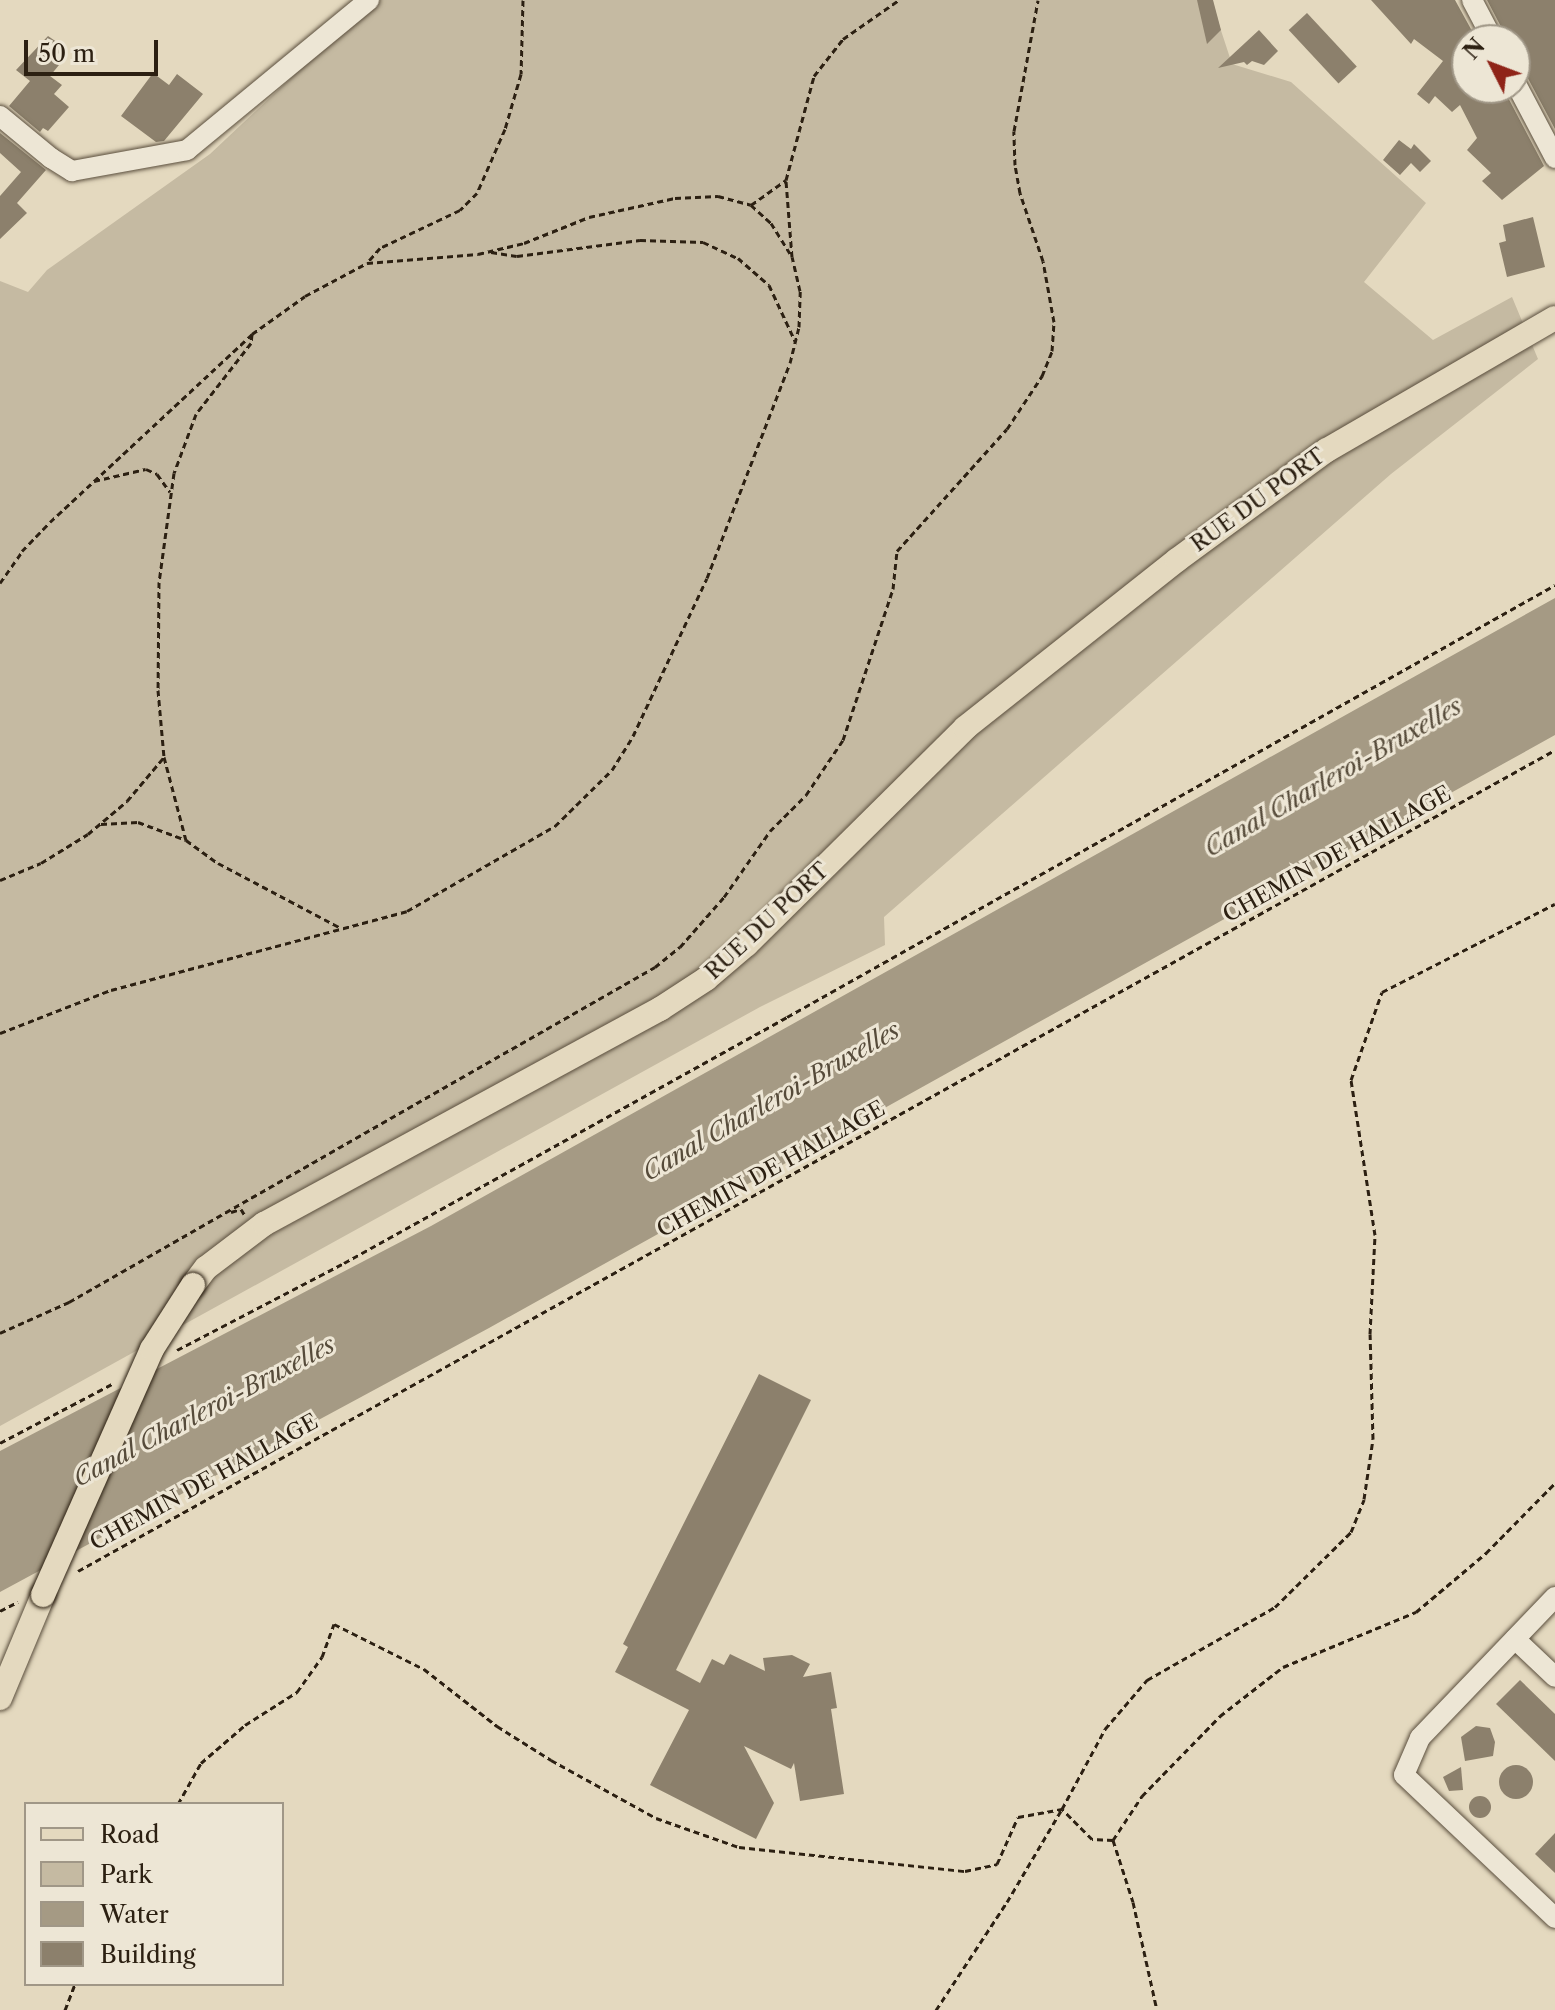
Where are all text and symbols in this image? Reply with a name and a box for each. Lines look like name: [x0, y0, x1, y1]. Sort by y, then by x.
scale bar: [28, 24, 162, 74]
north arrow: [1451, 24, 1531, 104]
text: N: [1458, 33, 1491, 65]
text: 50 m: [38, 39, 95, 68]
street label: RUE DU PORT: [1186, 443, 1330, 557]
water label: Canal Charleroi-Bruxelles: [1199, 691, 1467, 863]
street label: CHEMIN DE HALLAGE: [1218, 780, 1456, 928]
street label: RUE DU PORT: [700, 857, 834, 985]
water label: Canal Charleroi-Bruxelles: [637, 1015, 905, 1187]
street label: CHEMIN DE HALLAGE: [652, 1095, 890, 1243]
water label: Canal Charleroi-Bruxelles: [68, 1330, 340, 1492]
street label: CHEMIN DE HALLAGE: [85, 1408, 323, 1556]
legend: [24, 1802, 284, 1986]
text: Road: [100, 1820, 159, 1849]
text: Park: [100, 1860, 152, 1889]
text: Water: [100, 1900, 169, 1929]
text: Building: [100, 1940, 196, 1969]

